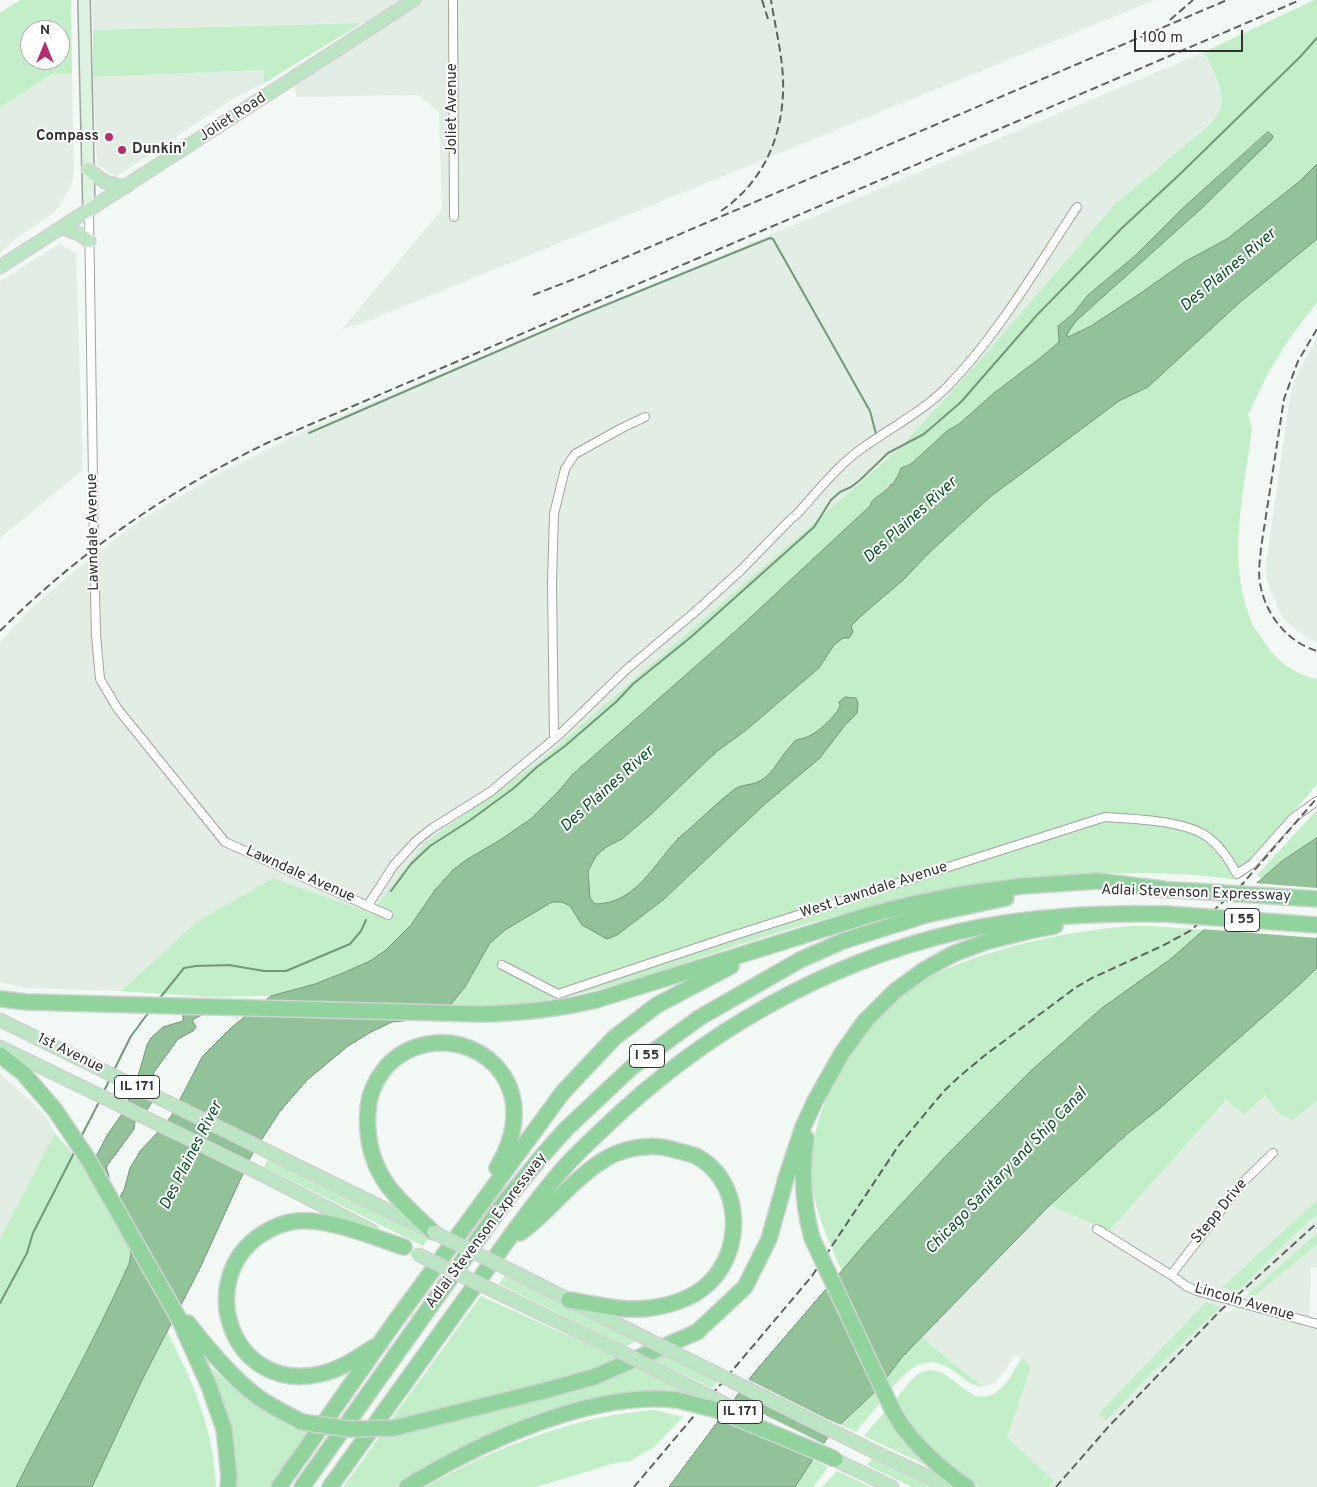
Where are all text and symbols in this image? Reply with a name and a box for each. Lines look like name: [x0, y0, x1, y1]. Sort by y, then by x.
north arrow: [20, 20, 70, 70]
scale bar: [1137, 20, 1246, 52]
text: N: [40, 22, 50, 39]
text: 100 m: [1142, 29, 1183, 48]
street label: Joliet Avenue: [444, 63, 462, 155]
street label: Joliet Road: [196, 90, 270, 146]
place label: Compass: [36, 128, 99, 146]
marker: Compass: [103, 131, 115, 143]
place label: Dunkin': [132, 141, 186, 159]
marker: Dunkin': [116, 144, 128, 156]
water label: Des Plaines River: [1177, 225, 1281, 317]
street label: Lawndale Avenue: [84, 473, 104, 591]
water label: Des Plaines River: [860, 474, 962, 568]
water label: Des Plaines River: [557, 743, 659, 837]
street label: Lawndale Avenue: [243, 843, 357, 907]
street label: West Lawndale Avenue: [798, 859, 950, 923]
street label: Adlai Stevenson Expressway: [1101, 882, 1291, 906]
road number: I 55: [1224, 908, 1260, 932]
street label: 1st Avenue: [34, 1030, 106, 1078]
road number: I 55: [630, 1044, 664, 1068]
road number: IL 171: [114, 1076, 160, 1098]
water label: Chicago Sanitary and Ship Canal: [922, 1085, 1092, 1259]
water label: Des Plaines River: [156, 1098, 228, 1214]
street label: Adlai Stevenson Expressway: [423, 1150, 551, 1312]
street label: Stepp Drive: [1188, 1176, 1252, 1248]
street label: Lincoln Avenue: [1192, 1280, 1296, 1326]
road number: IL 171: [718, 1400, 762, 1424]

